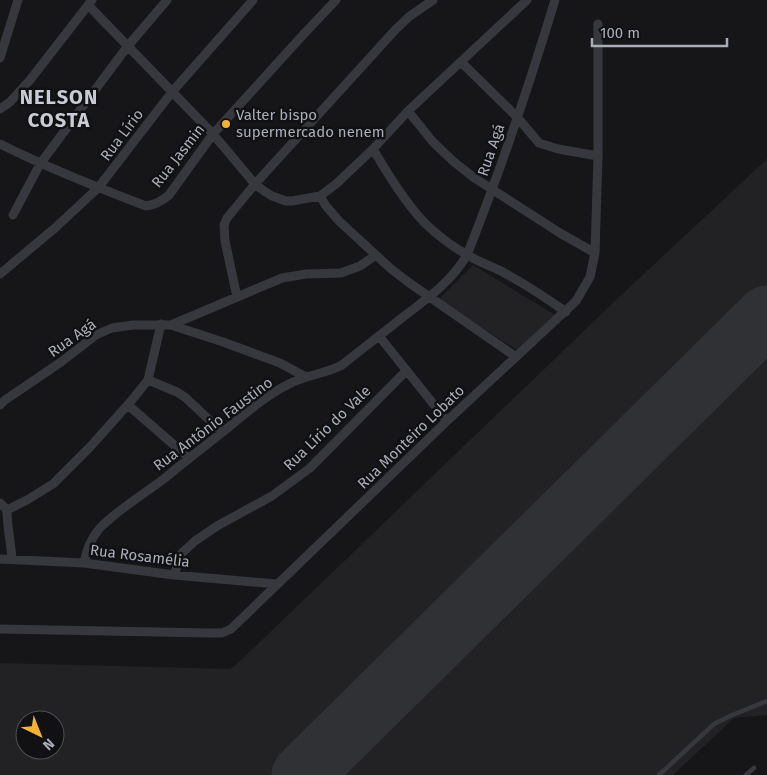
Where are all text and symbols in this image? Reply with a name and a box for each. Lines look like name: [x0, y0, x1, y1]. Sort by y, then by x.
scale bar: [592, 15, 727, 47]
text: 100 m: [600, 24, 640, 42]
district label: NELSON COSTA: [20, 85, 98, 132]
street label: Rua Lírio: [97, 106, 147, 164]
place label: Valter bispo supermercado nenem: [236, 106, 385, 141]
marker: Valter bispo supermercado nenem: [220, 118, 232, 130]
street label: Rua Jasmin: [148, 121, 208, 191]
street label: Rua Agá: [474, 121, 508, 179]
street label: Rua Agá: [45, 315, 99, 361]
street label: Rua Antônio Faustino: [150, 373, 276, 475]
street label: Rua Monteiro Lobato: [354, 381, 468, 493]
street label: Rua Lírio do Vale: [280, 382, 374, 474]
street label: Rua Rosamélia: [89, 541, 191, 571]
north arrow: [15, 710, 65, 760]
text: N: [39, 735, 58, 754]

